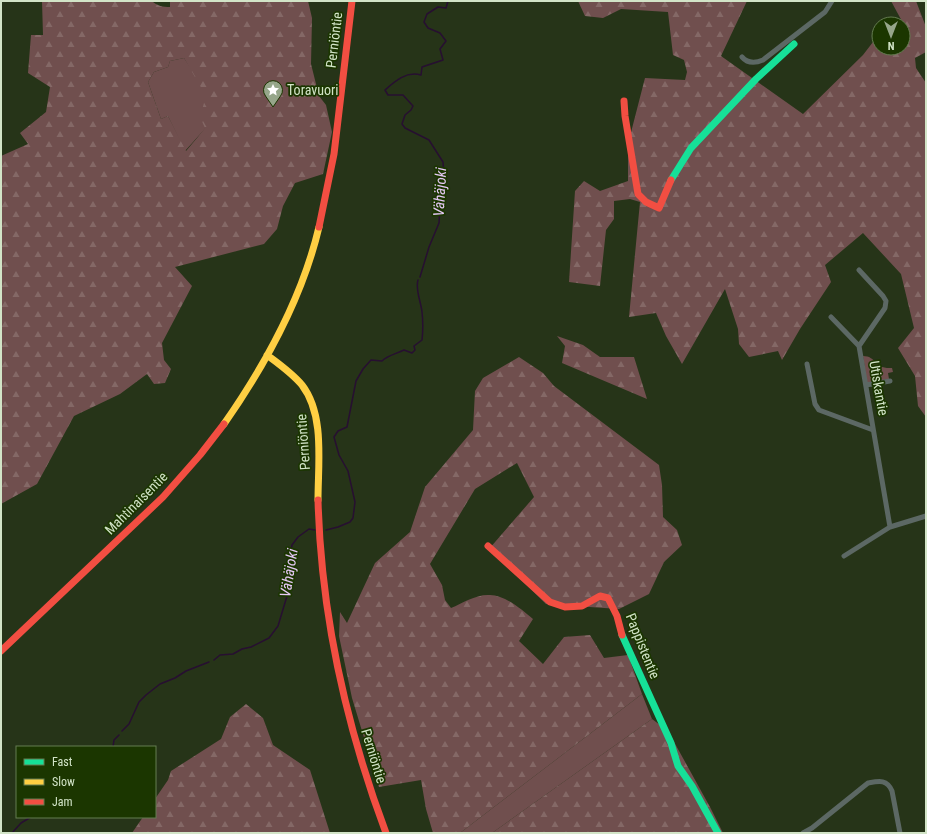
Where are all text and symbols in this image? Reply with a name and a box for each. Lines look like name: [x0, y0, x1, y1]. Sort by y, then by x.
street label: Perniöntie: [323, 11, 345, 69]
north arrow: [871, 16, 911, 56]
text: N: [887, 39, 894, 52]
place icon: Toravuori: [262, 79, 284, 107]
place label: Toravuori: [287, 82, 339, 98]
water label: Vähäjoki: [430, 166, 450, 217]
street label: Utiskantie: [866, 359, 892, 417]
street label: Perniöntie: [293, 413, 313, 471]
street label: Mahtinaisentie: [101, 468, 171, 538]
water label: Vähäjoki: [276, 547, 302, 599]
street label: Pappistentie: [623, 611, 664, 681]
street label: Perniöntie: [358, 727, 390, 786]
legend: [16, 746, 156, 818]
text: Fast: [52, 755, 73, 769]
text: Slow: [52, 775, 75, 789]
text: Jam: [52, 795, 73, 809]

